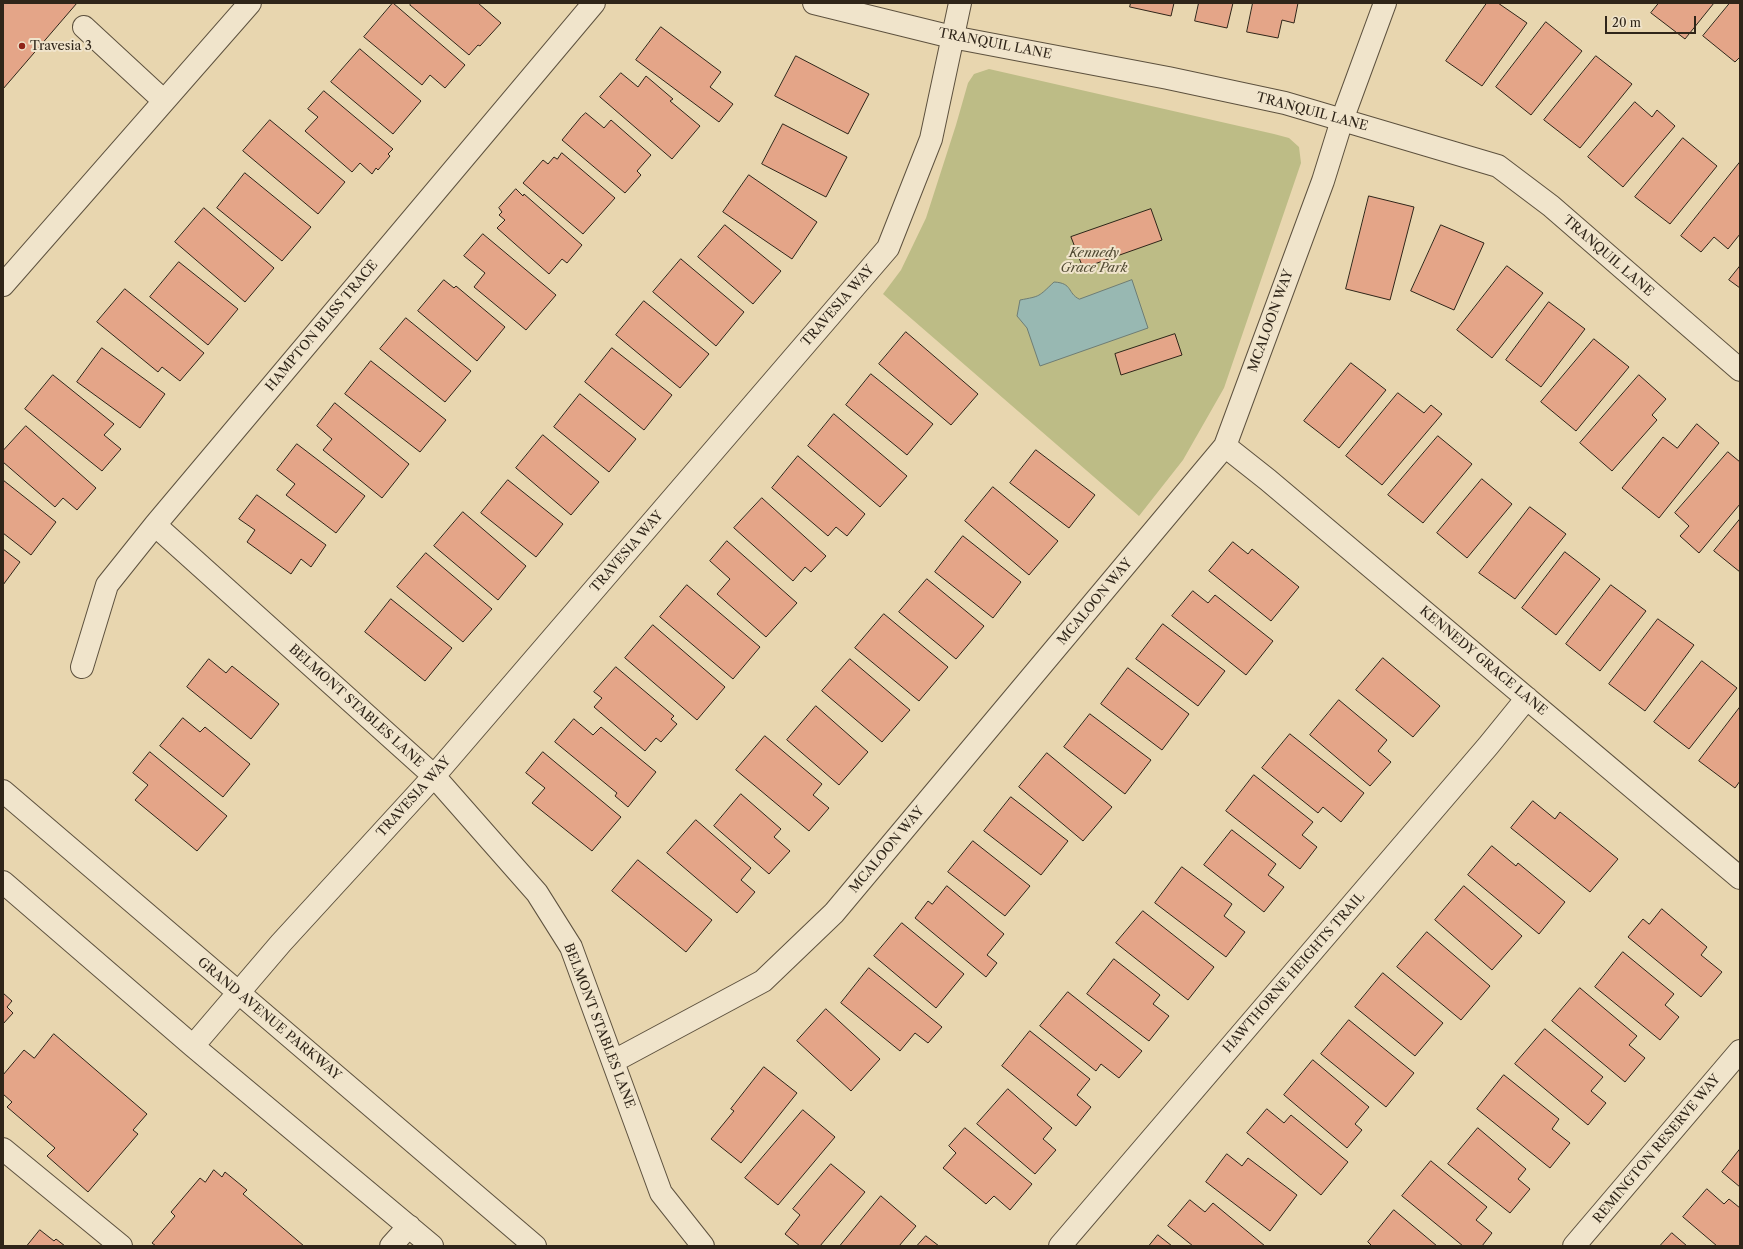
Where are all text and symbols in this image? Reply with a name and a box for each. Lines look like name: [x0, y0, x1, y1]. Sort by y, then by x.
scale bar: [1607, 8, 1698, 34]
text: 20 m: [1612, 15, 1641, 30]
street label: TRANQUIL LANE: [937, 25, 1053, 63]
place label: Travesia 3: [30, 38, 92, 54]
marker: Travesia 3: [17, 41, 27, 51]
street label: TRANQUIL LANE: [1254, 90, 1370, 134]
street label: TRANQUIL LANE: [1560, 212, 1656, 300]
park label: Kennedy Grace Park: [1061, 245, 1127, 276]
street label: HAMPTON BLISS TRACE: [263, 257, 381, 395]
street label: TRAVESIA WAY: [798, 262, 878, 350]
street label: MCALOON WAY: [1245, 268, 1297, 374]
street label: TRAVESIA WAY: [587, 508, 667, 596]
street label: MCALOON WAY: [1054, 556, 1136, 648]
street label: KENNEDY GRACE LANE: [1416, 603, 1550, 719]
street label: BELMONT STABLES LANE: [285, 641, 427, 771]
street label: TRAVESIA WAY: [374, 754, 454, 840]
street label: MCALOON WAY: [846, 804, 928, 896]
street label: HAWTHORNE HEIGHTS TRAIL: [1220, 889, 1368, 1057]
street label: BELMONT STABLES LANE: [560, 941, 638, 1111]
street label: GRAND AVENUE PARKWAY: [194, 954, 344, 1084]
street label: REMINGTON RESERVE WAY: [1590, 1071, 1724, 1227]

